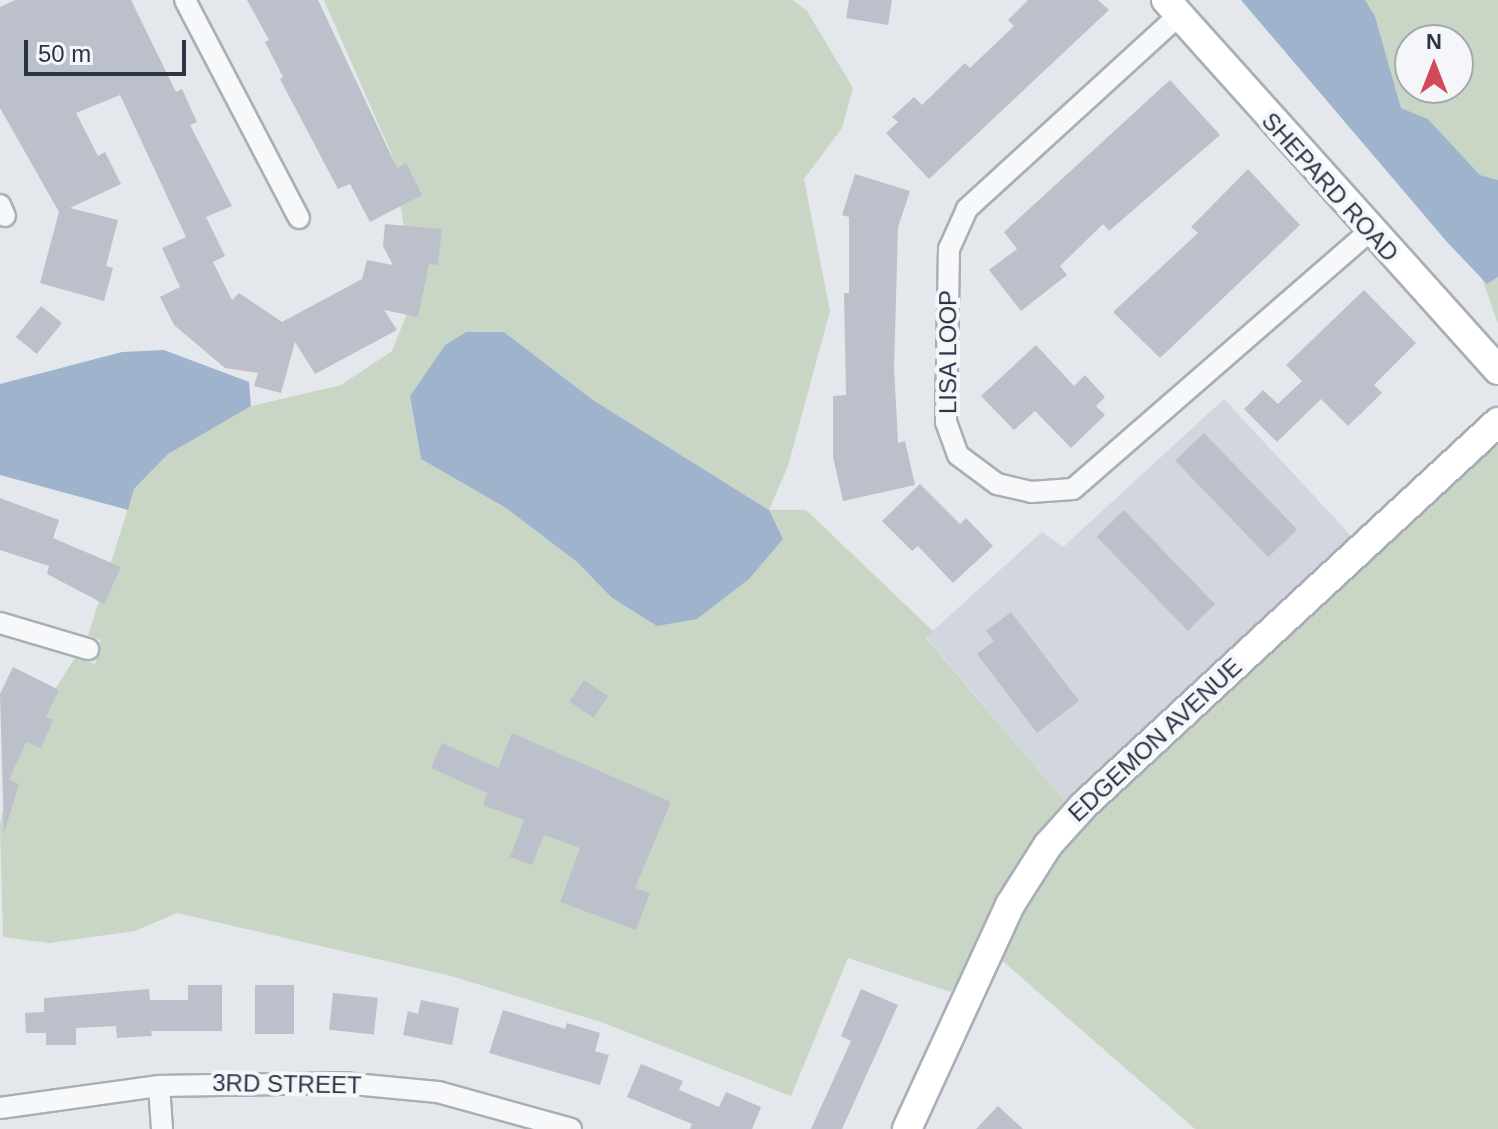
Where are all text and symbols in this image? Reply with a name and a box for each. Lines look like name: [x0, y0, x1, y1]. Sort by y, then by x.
scale bar: [28, 24, 190, 74]
north arrow: [1394, 24, 1474, 104]
text: N: [1426, 29, 1442, 54]
text: 50 m: [38, 40, 91, 67]
street label: SHEPARD ROAD: [1256, 107, 1404, 267]
street label: LISA LOOP: [934, 289, 962, 415]
street label: EDGEMON AVENUE: [1062, 652, 1248, 828]
street label: 3RD STREET: [212, 1068, 362, 1100]

